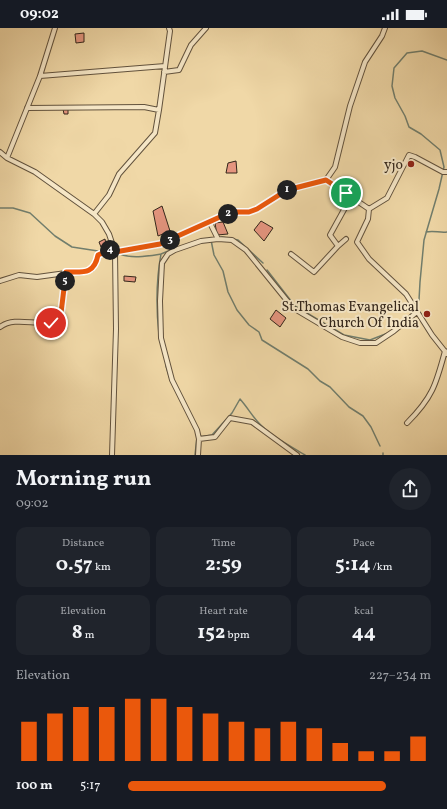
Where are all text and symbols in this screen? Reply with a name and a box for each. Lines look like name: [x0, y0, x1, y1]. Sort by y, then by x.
text: 09:02: [20, 4, 59, 25]
place label: yjo: [384, 156, 403, 175]
marker: yjo: [406, 159, 416, 169]
pin: [329, 176, 363, 210]
pin: 1: [277, 180, 297, 200]
text: 1: [285, 182, 289, 197]
icon: arrive: [335, 182, 357, 204]
pin: 2: [218, 204, 238, 224]
text: 2: [225, 206, 231, 221]
pin: 3: [160, 230, 180, 250]
text: 3: [167, 232, 173, 247]
pin: 4: [100, 240, 120, 260]
text: 4: [107, 242, 113, 257]
pin: 5: [55, 271, 75, 291]
text: 5: [62, 273, 68, 288]
place label: St.Thomas Evangelical Church Of India: [282, 298, 419, 333]
pin: [34, 306, 68, 340]
marker: St.Thomas Evangelical Church Of India: [422, 309, 432, 319]
icon: check: [40, 312, 62, 334]
text: Morning run: [16, 464, 151, 495]
button: share: [389, 468, 431, 510]
text: 09:02: [16, 495, 49, 513]
text: Distance: [62, 536, 104, 551]
text: Time: [211, 536, 236, 551]
text: Pace: [353, 536, 375, 551]
text: 0.57: [56, 551, 93, 579]
text: 2:59: [205, 551, 242, 579]
text: 5:14: [335, 551, 371, 579]
text: km: [93, 560, 111, 575]
text: /km: [371, 560, 393, 575]
text: Elevation: [60, 604, 106, 619]
text: Heart rate: [199, 604, 248, 619]
text: kcal: [354, 604, 374, 619]
text: 8: [72, 619, 83, 647]
text: 152: [197, 619, 225, 647]
text: 44: [352, 619, 376, 647]
text: m: [83, 628, 95, 643]
text: bpm: [225, 628, 250, 643]
text: Elevation: [16, 667, 70, 685]
text: 227–234 m: [369, 667, 431, 685]
text: 100 m: [16, 777, 53, 795]
text: 5:17: [80, 777, 101, 795]

